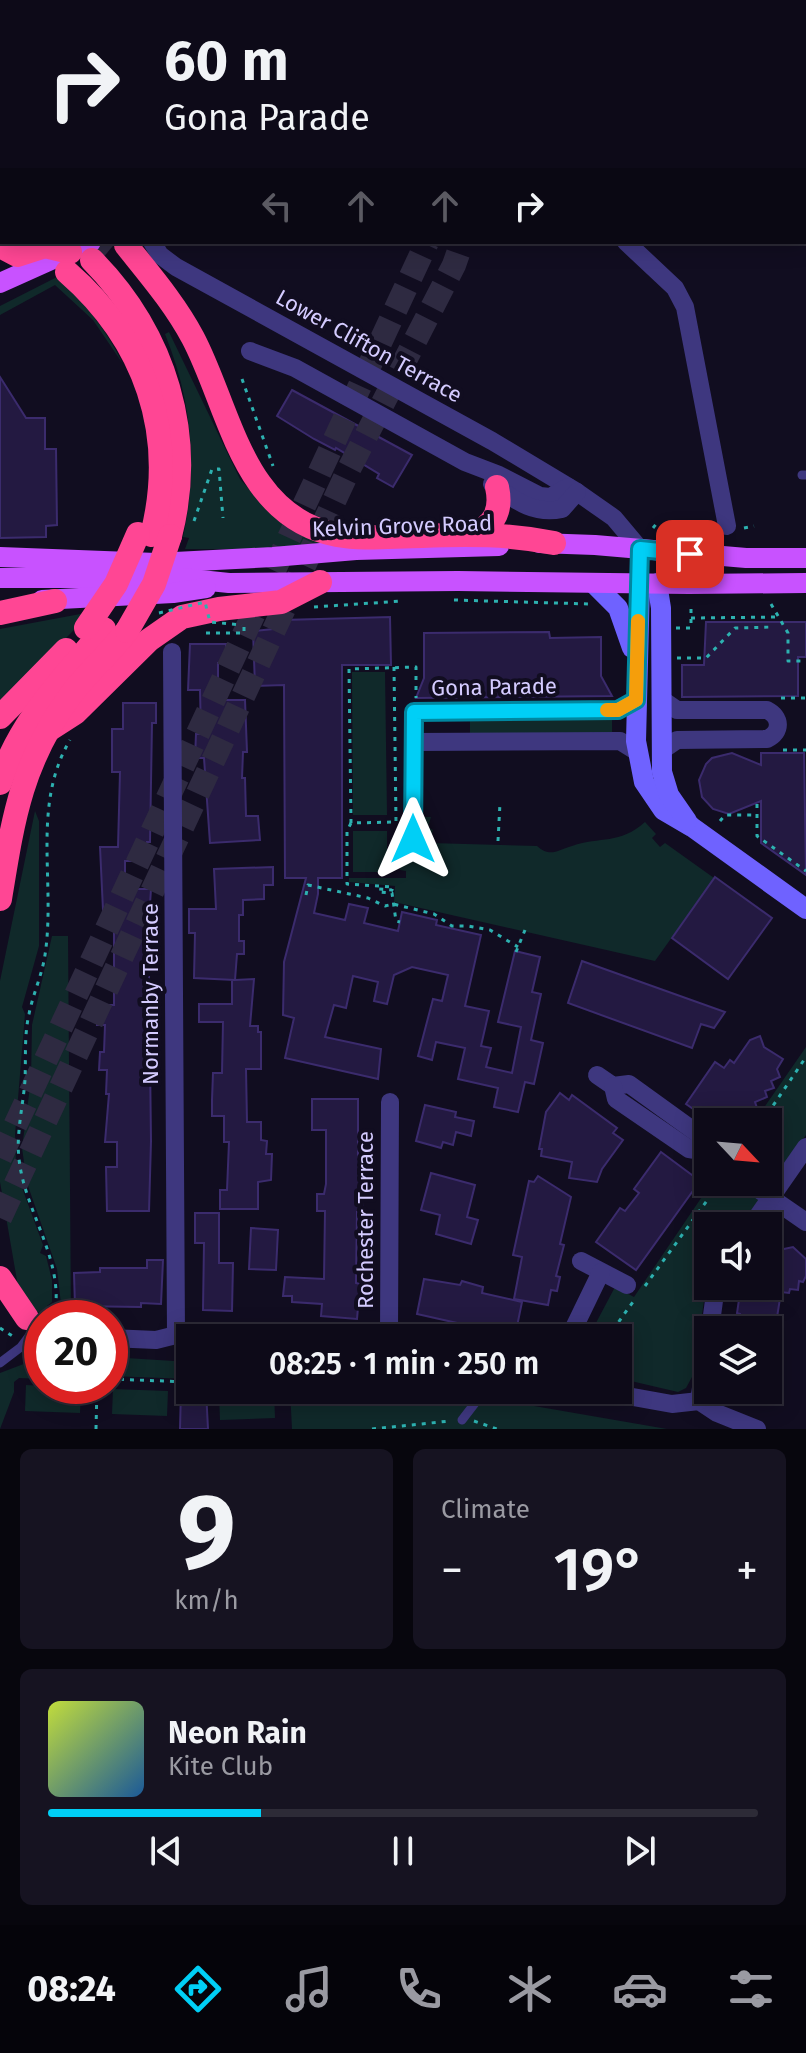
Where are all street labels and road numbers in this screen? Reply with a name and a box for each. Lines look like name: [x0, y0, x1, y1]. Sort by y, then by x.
street label: Lower Clifton Terrace: [271, 284, 467, 408]
street label: Kelvin Grove Road: [311, 509, 493, 543]
street label: Gona Parade: [431, 672, 557, 702]
street label: Normanby Terrace: [137, 903, 164, 1085]
street label: Rochester Terrace: [352, 1131, 379, 1309]

